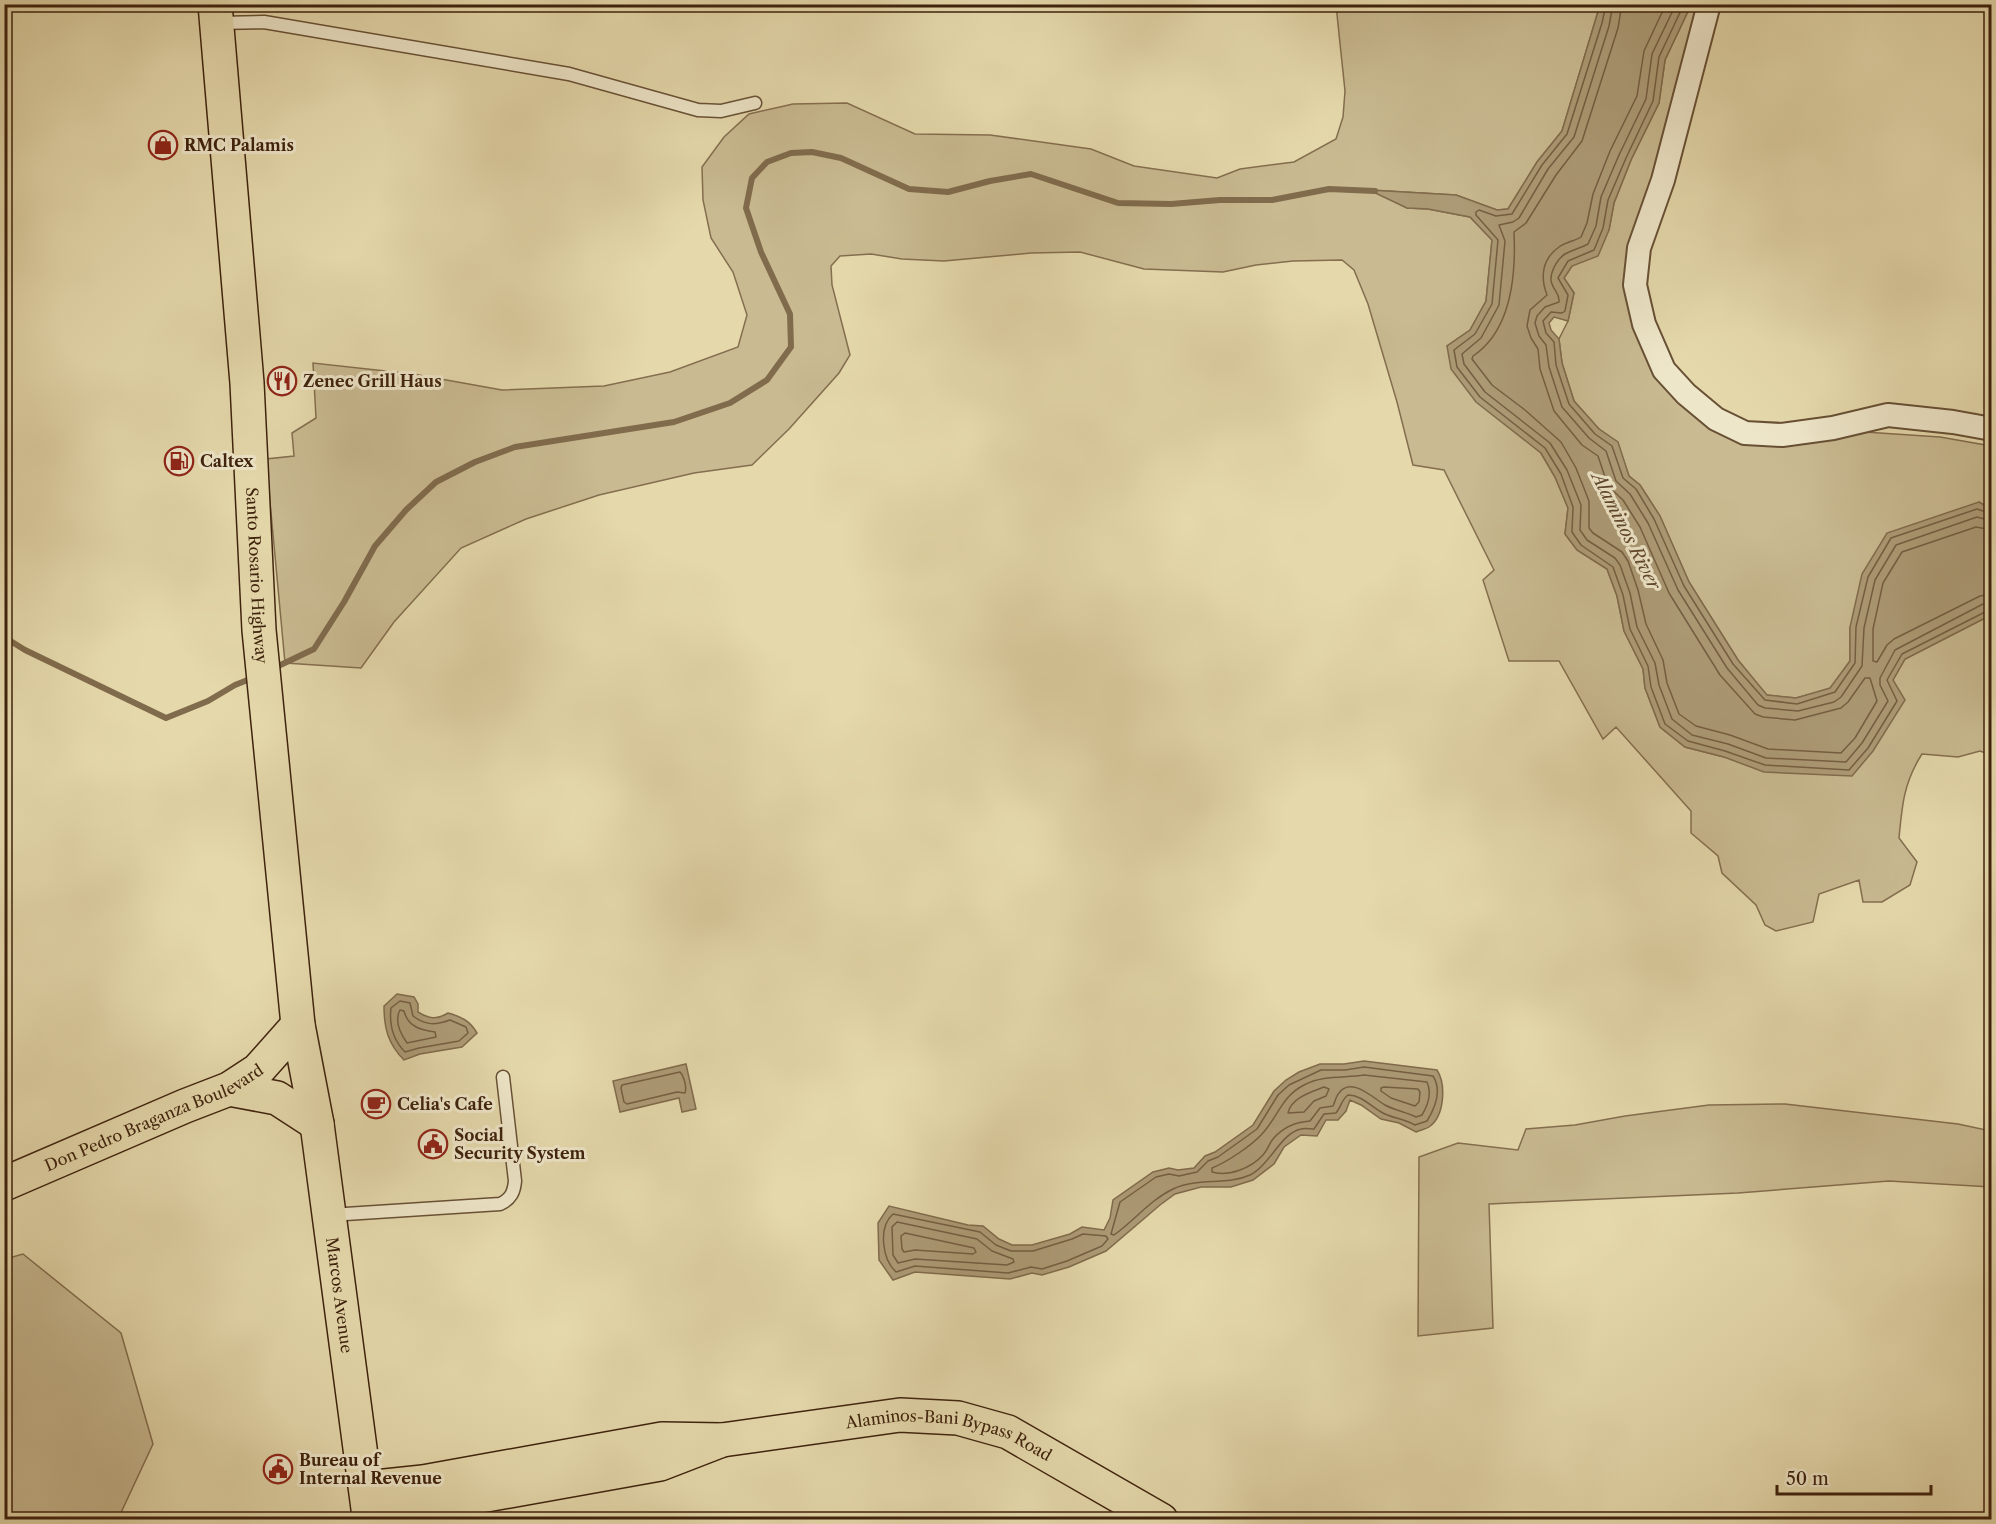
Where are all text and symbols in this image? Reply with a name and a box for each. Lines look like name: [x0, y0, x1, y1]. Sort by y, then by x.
shop icon: RMC Palamis: [147, 129, 179, 161]
place label: RMC Palamis: [184, 135, 294, 155]
restaurant icon: Zenec Grill Haus: [266, 365, 298, 397]
place label: Zenec Grill Haus: [303, 371, 442, 391]
fuel station icon: Caltex: [163, 445, 195, 477]
place label: Caltex: [200, 451, 254, 471]
water label: Alaminos River: [1586, 466, 1666, 595]
street label: Santo Rosario Highway: [242, 487, 272, 666]
street label: Don Pedro Braganza Boulevard: [42, 1059, 267, 1175]
cafe icon: Celia's Cafe: [360, 1088, 392, 1120]
place label: Celia's Cafe: [397, 1094, 493, 1114]
place label: Social Security System: [454, 1125, 586, 1163]
public building icon: Social Security System: [417, 1128, 449, 1160]
street label: Marcos Avenue: [322, 1236, 357, 1354]
street label: Alaminos-Bani Bypass Road: [843, 1405, 1056, 1465]
place label: Bureau of Internal Revenue: [299, 1450, 442, 1488]
public building icon: Bureau of Internal Revenue: [262, 1453, 294, 1485]
scale bar: [1777, 1458, 1932, 1496]
text: 50 m: [1786, 1468, 1829, 1490]

